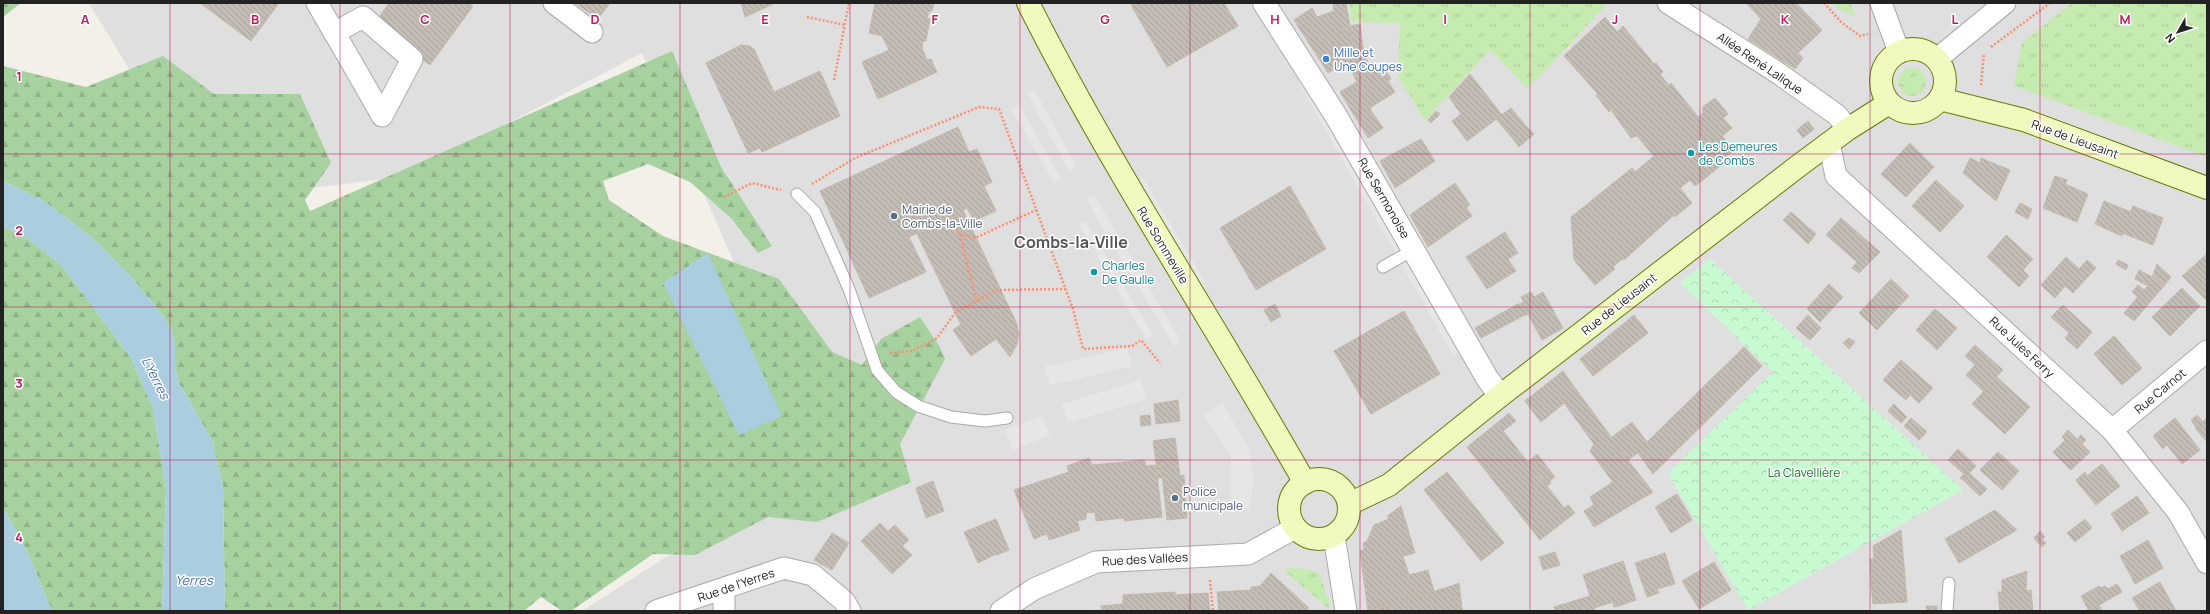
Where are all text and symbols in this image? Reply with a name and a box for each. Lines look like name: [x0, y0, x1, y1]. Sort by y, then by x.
text: A: [81, 10, 90, 28]
text: B: [251, 10, 259, 28]
text: C: [420, 10, 430, 28]
text: D: [590, 10, 600, 28]
text: E: [761, 10, 769, 28]
text: F: [932, 10, 939, 28]
text: G: [1100, 10, 1110, 28]
text: H: [1270, 10, 1280, 28]
text: I: [1443, 10, 1447, 28]
text: J: [1612, 10, 1618, 28]
text: K: [1781, 10, 1790, 28]
text: L: [1952, 10, 1959, 28]
text: M: [2119, 10, 2131, 28]
north arrow: [2158, 12, 2198, 52]
street label: Allée René Lalique: [1714, 28, 1806, 98]
text: N: [2161, 31, 2178, 46]
place label: Mille et Une Coupes: [1334, 44, 1402, 75]
marker: Mille et Une Coupes: [1321, 54, 1331, 64]
text: 1: [16, 67, 22, 85]
street label: Rue de Lieusaint: [2029, 115, 2121, 163]
place label: Les Demeures de Combs: [1699, 138, 1778, 169]
marker: Les Demeures de Combs: [1686, 148, 1696, 158]
street label: Rue Sermonoise: [1354, 155, 1414, 241]
place label: Mairie de Combs-la-Ville: [902, 201, 983, 232]
street label: Rue Sommeville: [1133, 203, 1193, 287]
marker: Mairie de Combs-la-Ville: [889, 211, 899, 221]
text: 2: [15, 221, 23, 239]
district label: Combs-la-Ville: [1014, 231, 1128, 253]
place label: Charles De Gaulle: [1102, 257, 1154, 288]
marker: Charles De Gaulle: [1089, 267, 1099, 277]
street label: Rue de Lieusaint: [1578, 269, 1660, 339]
street label: Rue Jules Ferry: [1986, 312, 2059, 382]
water label: L'Yerres: [138, 354, 175, 403]
street label: Rue Carnot: [2131, 364, 2190, 418]
text: 3: [15, 374, 23, 392]
park label: La Clavellière: [1768, 464, 1840, 481]
place label: Police municipale: [1183, 483, 1243, 514]
marker: Police municipale: [1170, 493, 1180, 503]
text: 4: [15, 528, 23, 546]
street label: Rue des Vallées: [1101, 548, 1189, 570]
street label: Rue de l'Yerres: [695, 564, 777, 606]
water label: Yerres: [175, 571, 214, 589]

